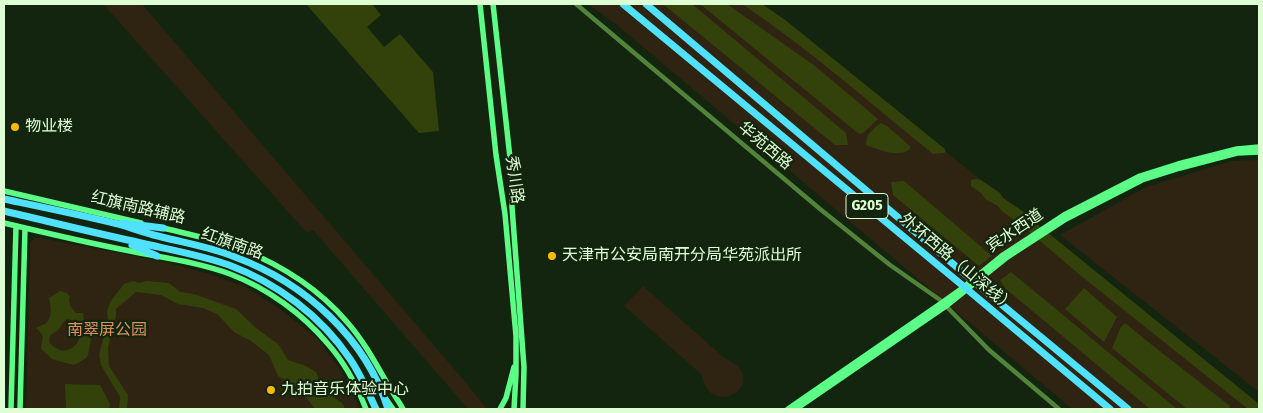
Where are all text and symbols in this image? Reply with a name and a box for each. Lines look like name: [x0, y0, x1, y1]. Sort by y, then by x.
place label: 物业楼: [25, 117, 73, 137]
street label: 华苑西路: [734, 118, 796, 174]
marker: 物业楼: [9, 121, 21, 133]
street label: 秀川路: [501, 155, 527, 205]
street label: 红旗南路辅路: [89, 188, 187, 228]
road number: G205: [846, 194, 888, 218]
street label: 宾水西道: [983, 205, 1047, 257]
street label: 外环西路（山深线）: [896, 209, 1018, 317]
street label: 红旗南路: [199, 225, 265, 263]
place label: 天津市公安局南开分局华苑派出所: [562, 246, 802, 266]
marker: 天津市公安局南开分局华苑派出所: [546, 250, 558, 262]
park label: 南翠屏公园: [67, 321, 147, 341]
place label: 九拍音乐体验中心: [281, 380, 409, 400]
marker: 九拍音乐体验中心: [265, 384, 277, 396]

